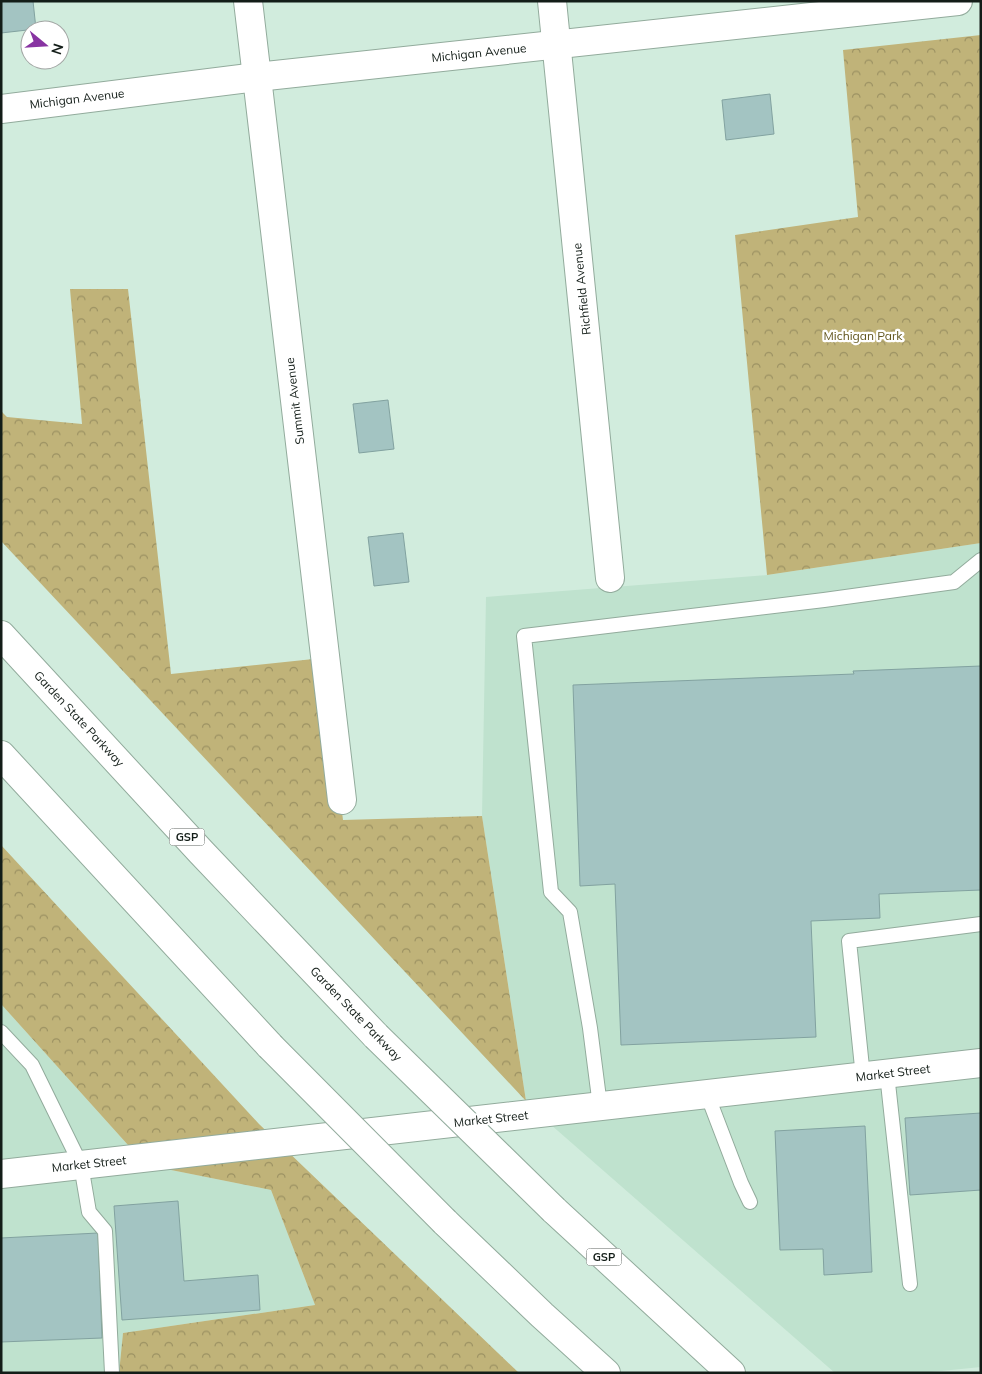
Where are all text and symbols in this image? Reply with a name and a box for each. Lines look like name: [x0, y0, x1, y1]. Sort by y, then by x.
north arrow: [20, 20, 70, 70]
street label: Michigan Avenue: [431, 40, 527, 65]
text: N: [47, 41, 68, 57]
street label: Michigan Avenue: [29, 85, 125, 112]
street label: Richfield Avenue: [569, 242, 594, 336]
park label: Michigan Park: [824, 328, 903, 343]
street label: Summit Avenue: [282, 357, 307, 445]
street label: Garden State Parkway: [31, 668, 128, 770]
road number: GSP: [170, 829, 204, 846]
street label: Garden State Parkway: [307, 963, 406, 1065]
street label: Market Street: [855, 1060, 931, 1085]
street label: Market Street: [453, 1107, 529, 1130]
street label: Market Street: [51, 1152, 127, 1175]
road number: GSP: [586, 1248, 622, 1266]

